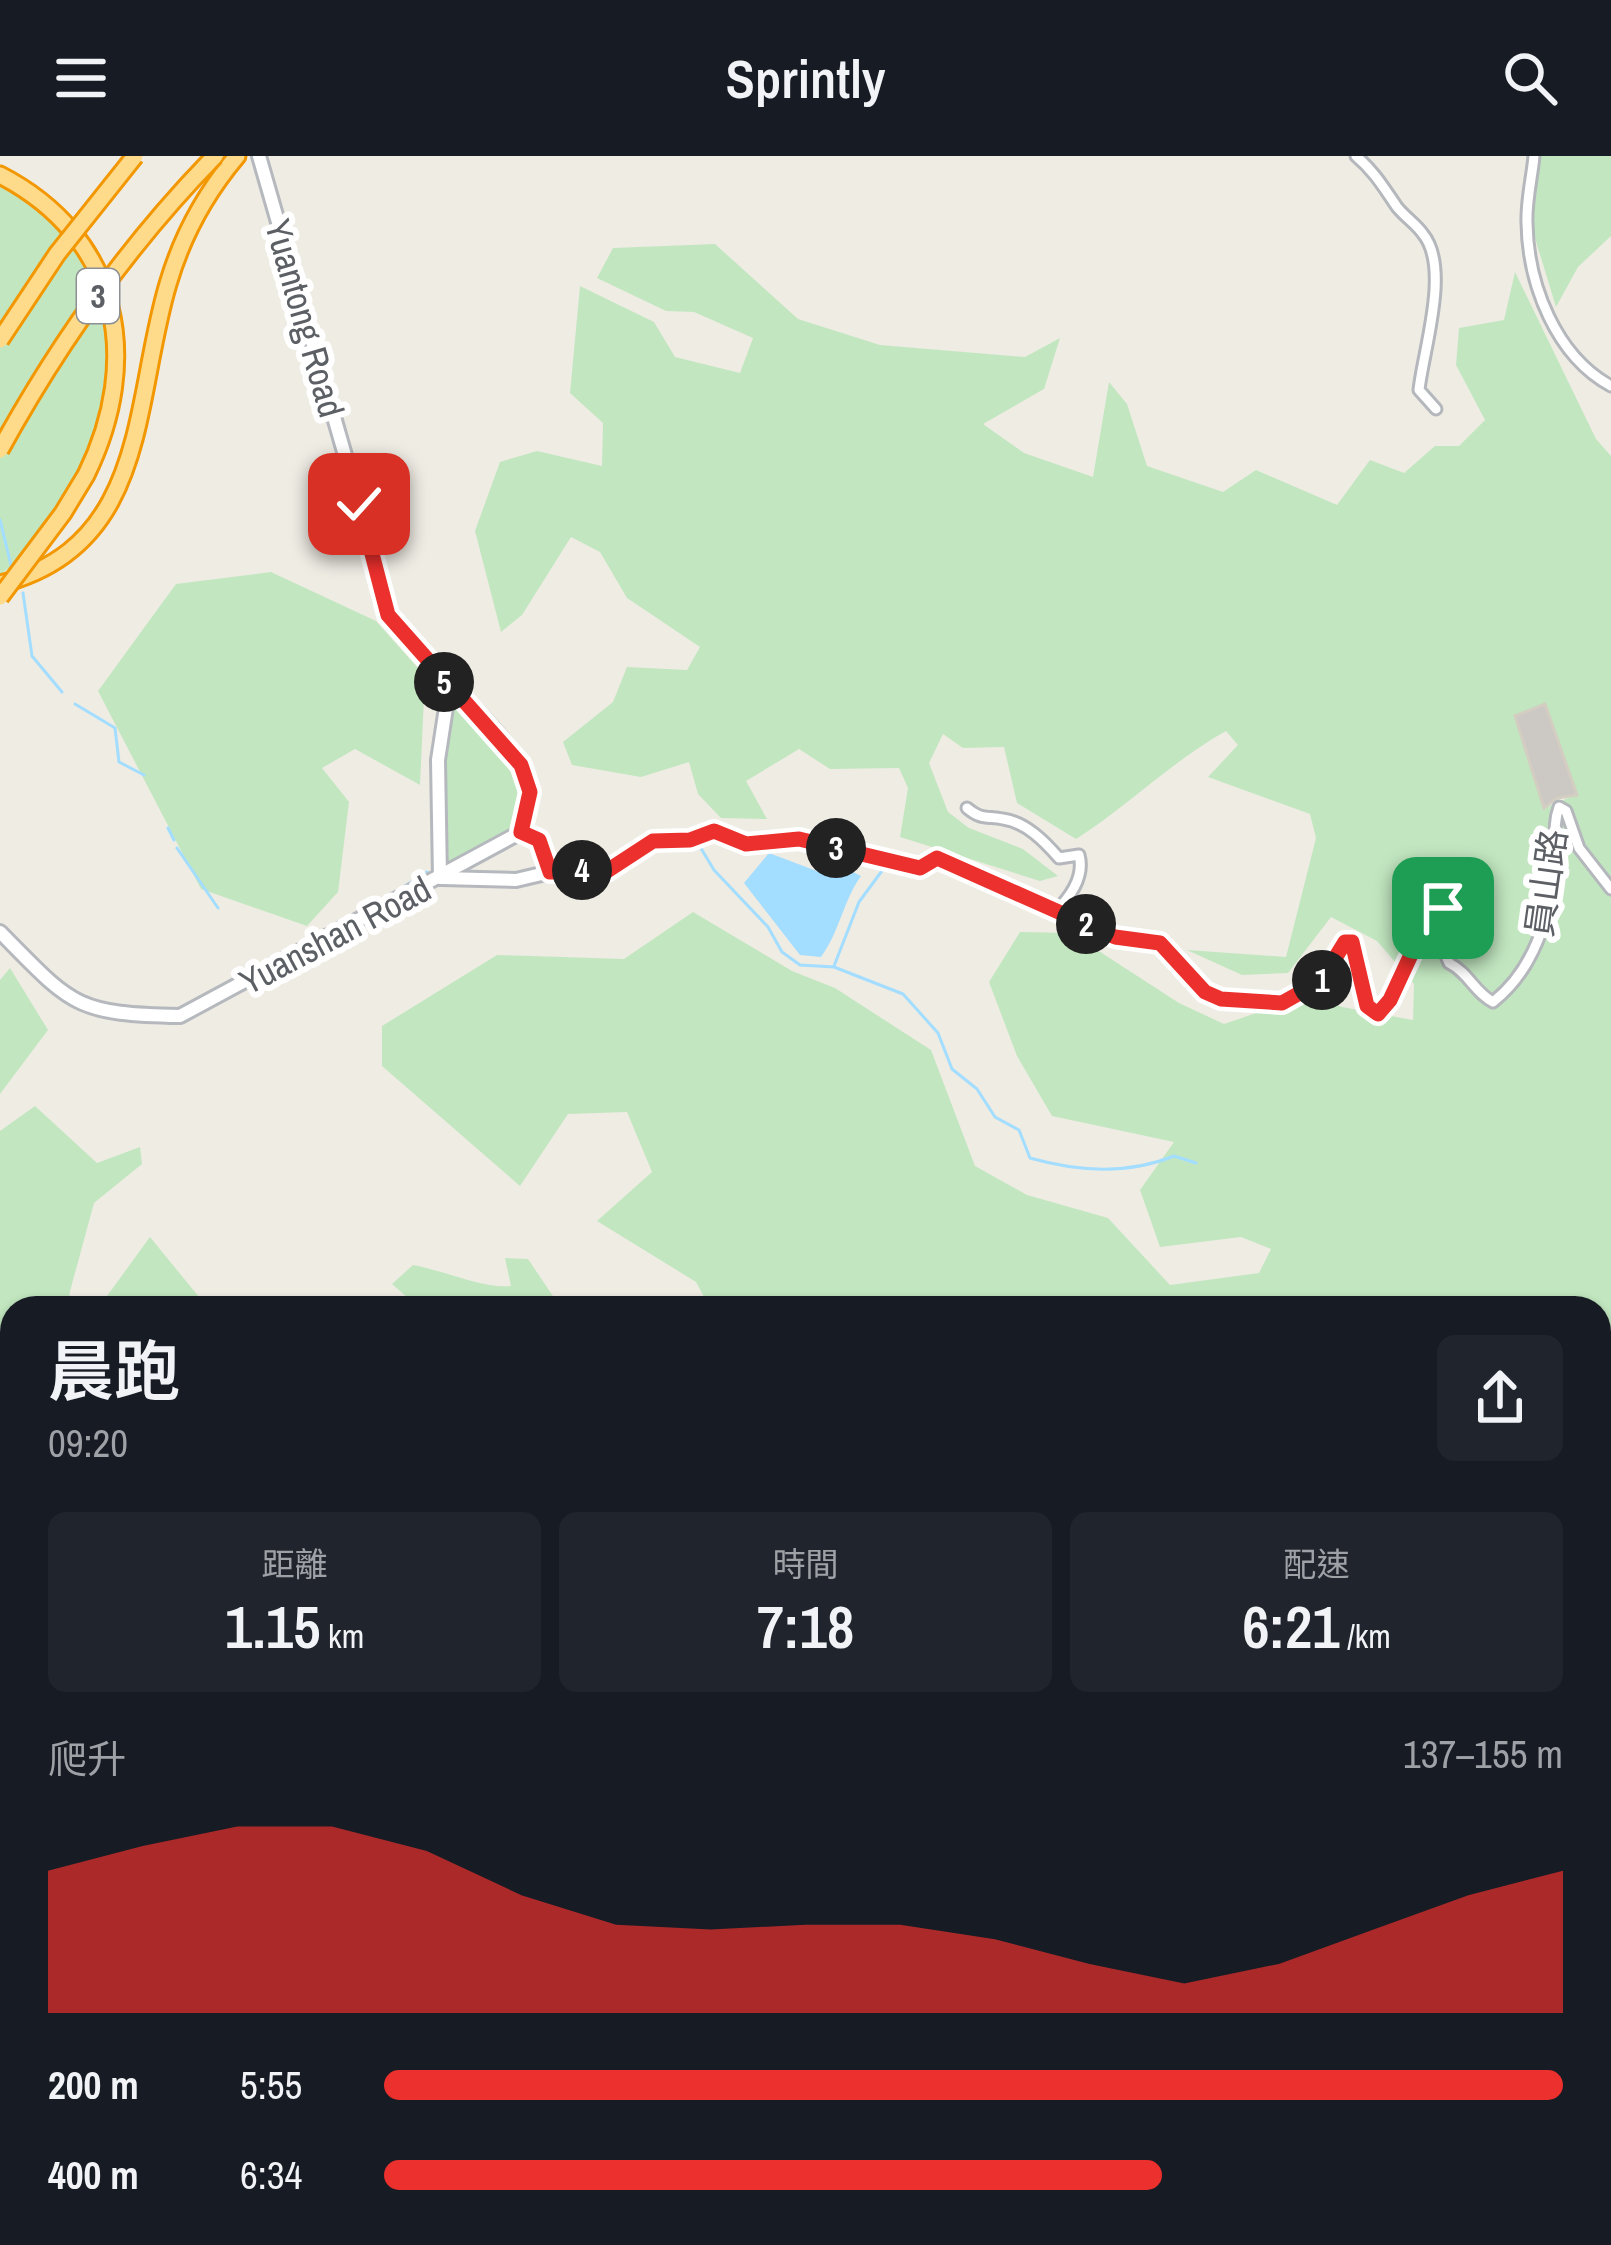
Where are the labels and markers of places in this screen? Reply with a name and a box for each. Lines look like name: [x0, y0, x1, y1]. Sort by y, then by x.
pin: [308, 453, 410, 555]
pin: 5: [414, 652, 474, 712]
pin: 3: [806, 818, 866, 878]
pin: 4: [552, 840, 612, 900]
pin: [1392, 857, 1494, 959]
pin: 2: [1056, 894, 1116, 954]
pin: 1: [1292, 950, 1352, 1010]

